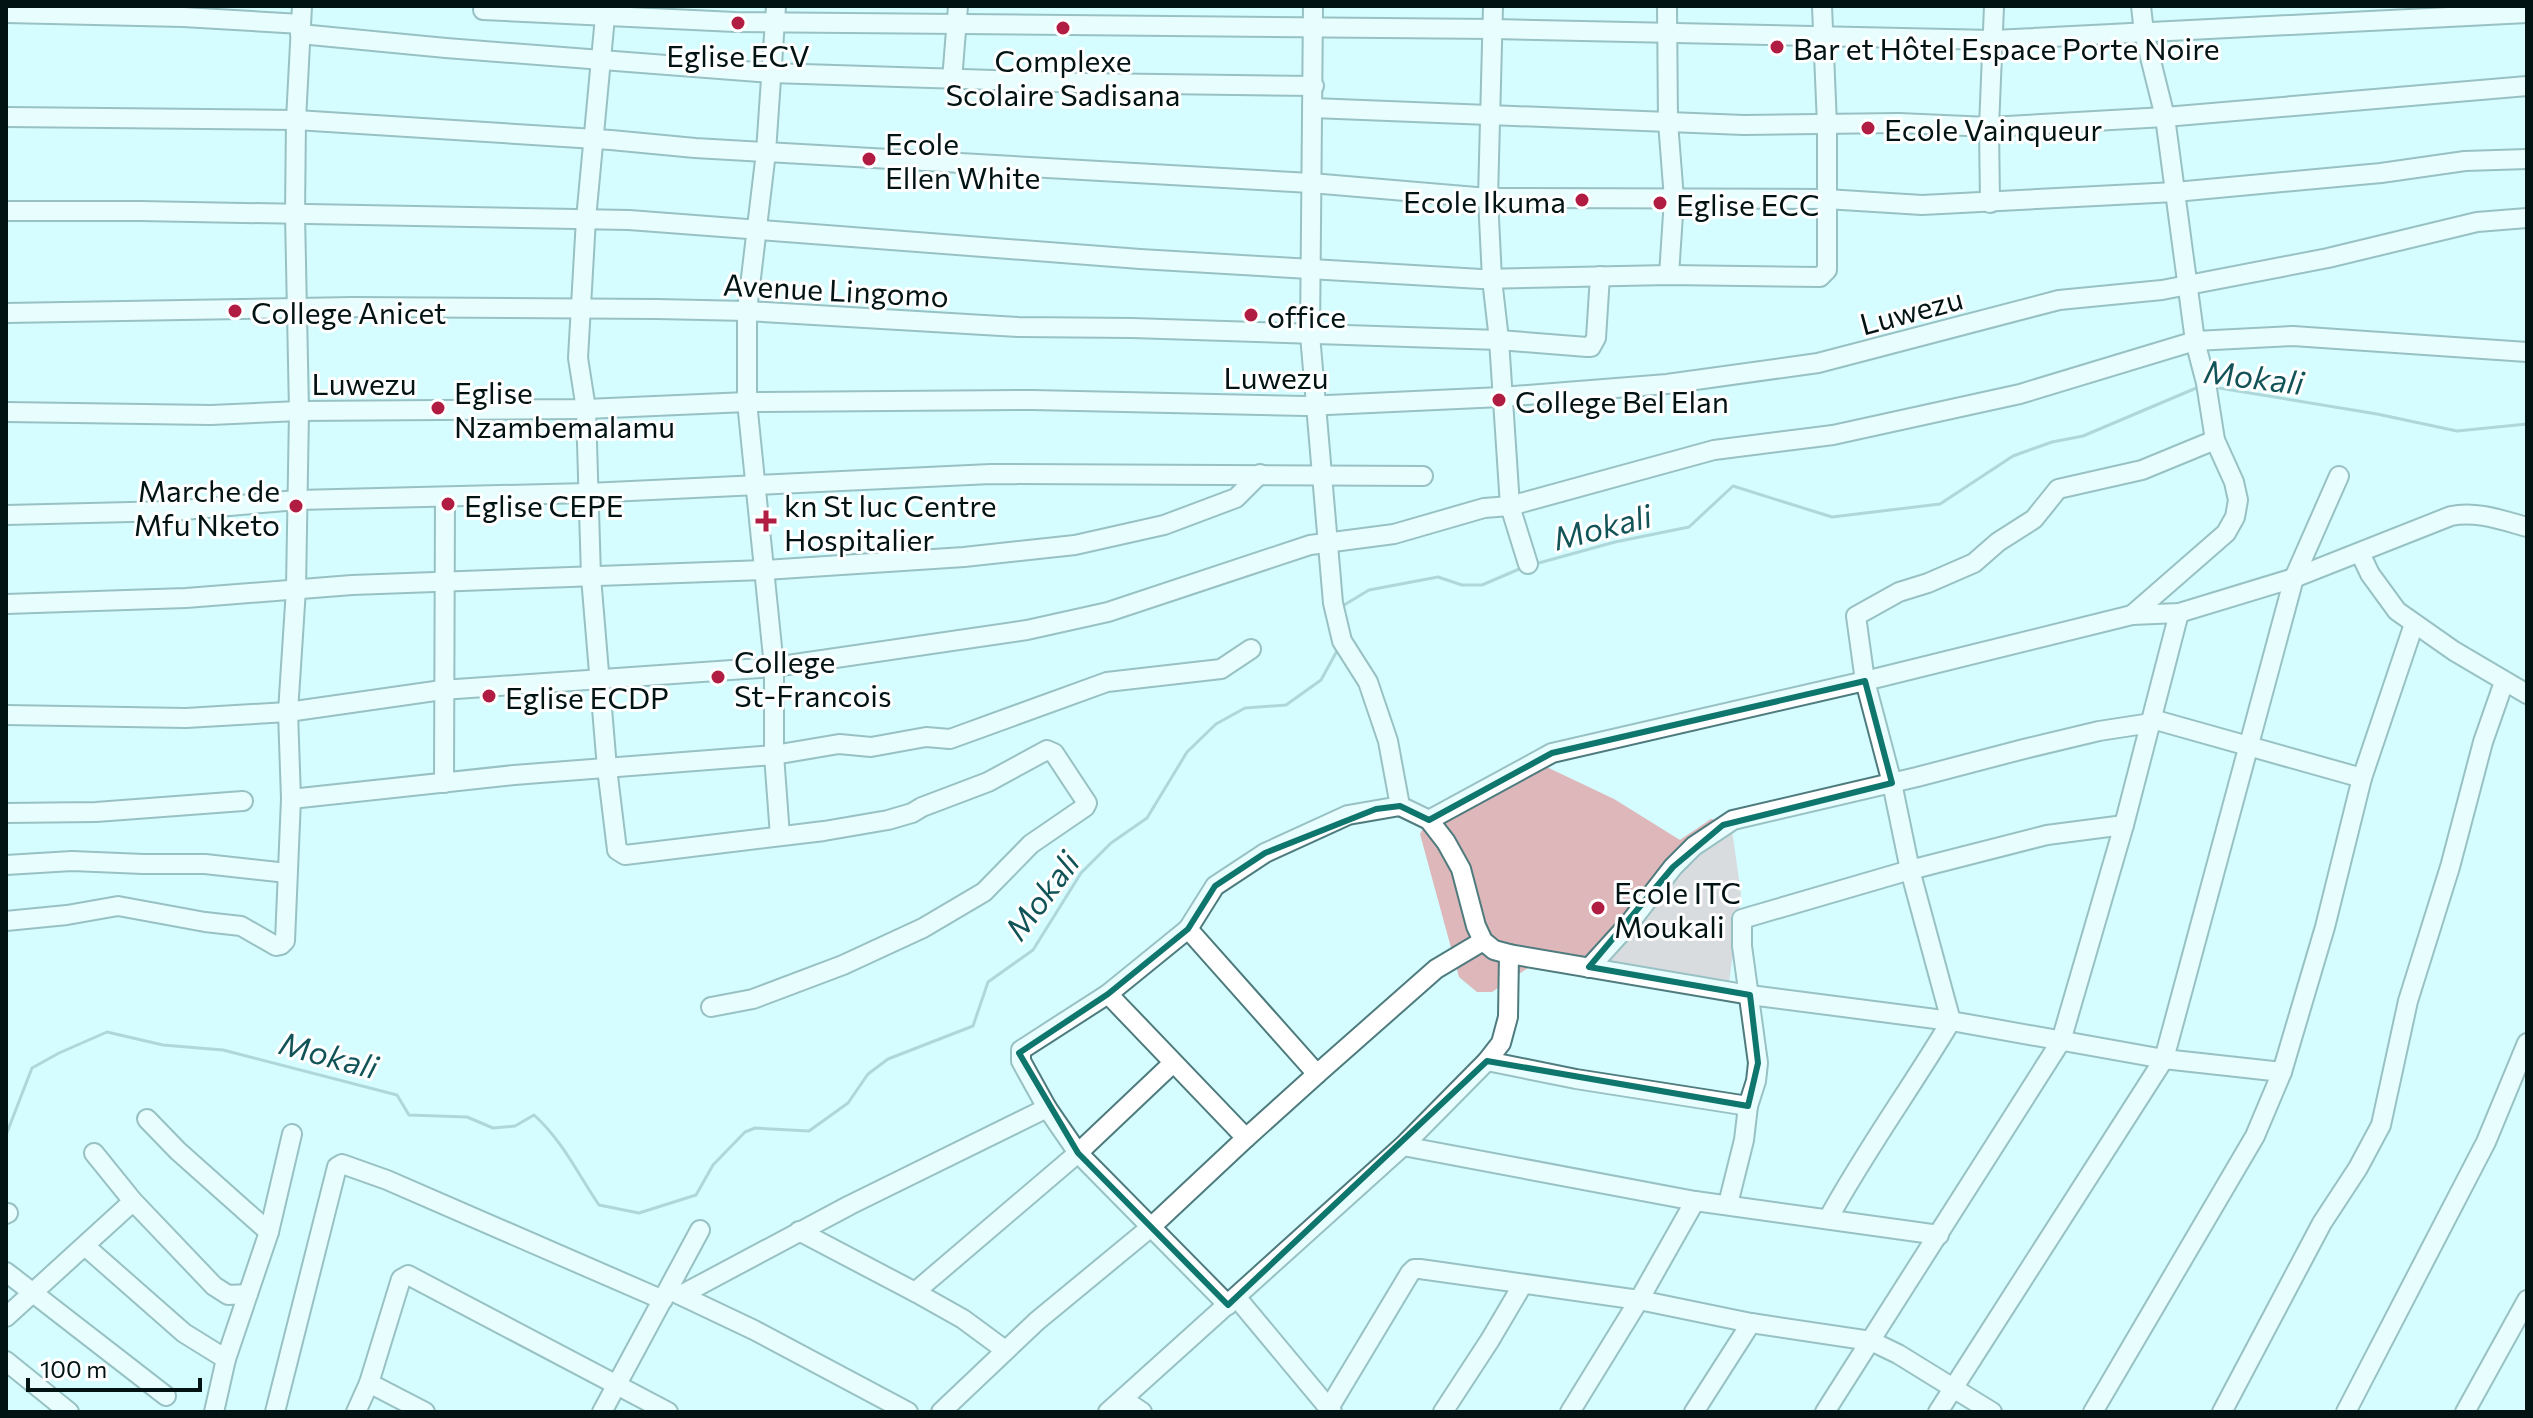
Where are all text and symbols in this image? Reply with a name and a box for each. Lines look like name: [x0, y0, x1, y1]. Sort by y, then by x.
marker: Eglise ECV: [729, 14, 747, 32]
marker: Complexe Scolaire Sadisana: [1054, 19, 1072, 37]
place label: Bar et Hôtel Espace Porte Noire: [1793, 29, 2220, 66]
place label: Eglise ECV: [666, 36, 810, 73]
marker: Bar et Hôtel Espace Porte Noire: [1768, 38, 1786, 56]
place label: Complexe Scolaire Sadisana: [946, 41, 1180, 112]
place label: Ecole Vainqueur: [1884, 110, 2102, 147]
marker: Ecole Vainqueur: [1859, 119, 1877, 137]
place label: Ecole Ellen White: [885, 124, 1040, 195]
marker: Ecole Ellen White: [860, 150, 878, 168]
place label: Ecole Ikuma: [1403, 182, 1566, 219]
place label: Eglise ECC: [1676, 185, 1820, 222]
marker: Ecole Ikuma: [1573, 191, 1591, 209]
marker: Eglise ECC: [1651, 194, 1669, 212]
street label: Avenue Lingomo: [722, 265, 950, 313]
street label: Luwezu: [1856, 279, 1966, 341]
place label: College Anicet: [251, 293, 446, 330]
place label: office: [1267, 297, 1346, 334]
marker: College Anicet: [226, 302, 244, 320]
marker: office: [1242, 306, 1260, 324]
water label: Mokali: [2202, 350, 2308, 402]
street label: Luwezu: [1224, 358, 1328, 395]
street label: Luwezu: [312, 364, 416, 401]
place label: Eglise Nzambemalamu: [454, 373, 675, 444]
place label: College Bel Elan: [1515, 382, 1729, 419]
marker: College Bel Elan: [1490, 391, 1508, 409]
marker: Eglise Nzambemalamu: [429, 399, 447, 417]
place label: Marche de Mfu Nketo: [134, 471, 280, 542]
place label: Eglise CEPE: [464, 486, 624, 523]
place label: kn St luc Centre Hospitalier: [784, 486, 997, 557]
water label: Mokali: [1549, 494, 1657, 558]
marker: Eglise CEPE: [439, 495, 457, 513]
marker: Marche de Mfu Nketo: [287, 497, 305, 515]
marker: kn St luc Centre Hospitalier: [755, 510, 777, 532]
place label: College St-Francois: [734, 642, 892, 713]
marker: College St-Francois: [709, 668, 727, 686]
place label: Eglise ECDP: [505, 678, 669, 715]
marker: Eglise ECDP: [480, 687, 498, 705]
water label: Mokali: [995, 842, 1088, 947]
place label: Ecole ITC Moukali: [1614, 873, 1741, 944]
marker: Ecole ITC Moukali: [1589, 899, 1607, 917]
water label: Mokali: [276, 1022, 384, 1087]
scale bar: [28, 1342, 200, 1392]
text: 100 m: [40, 1354, 107, 1383]

